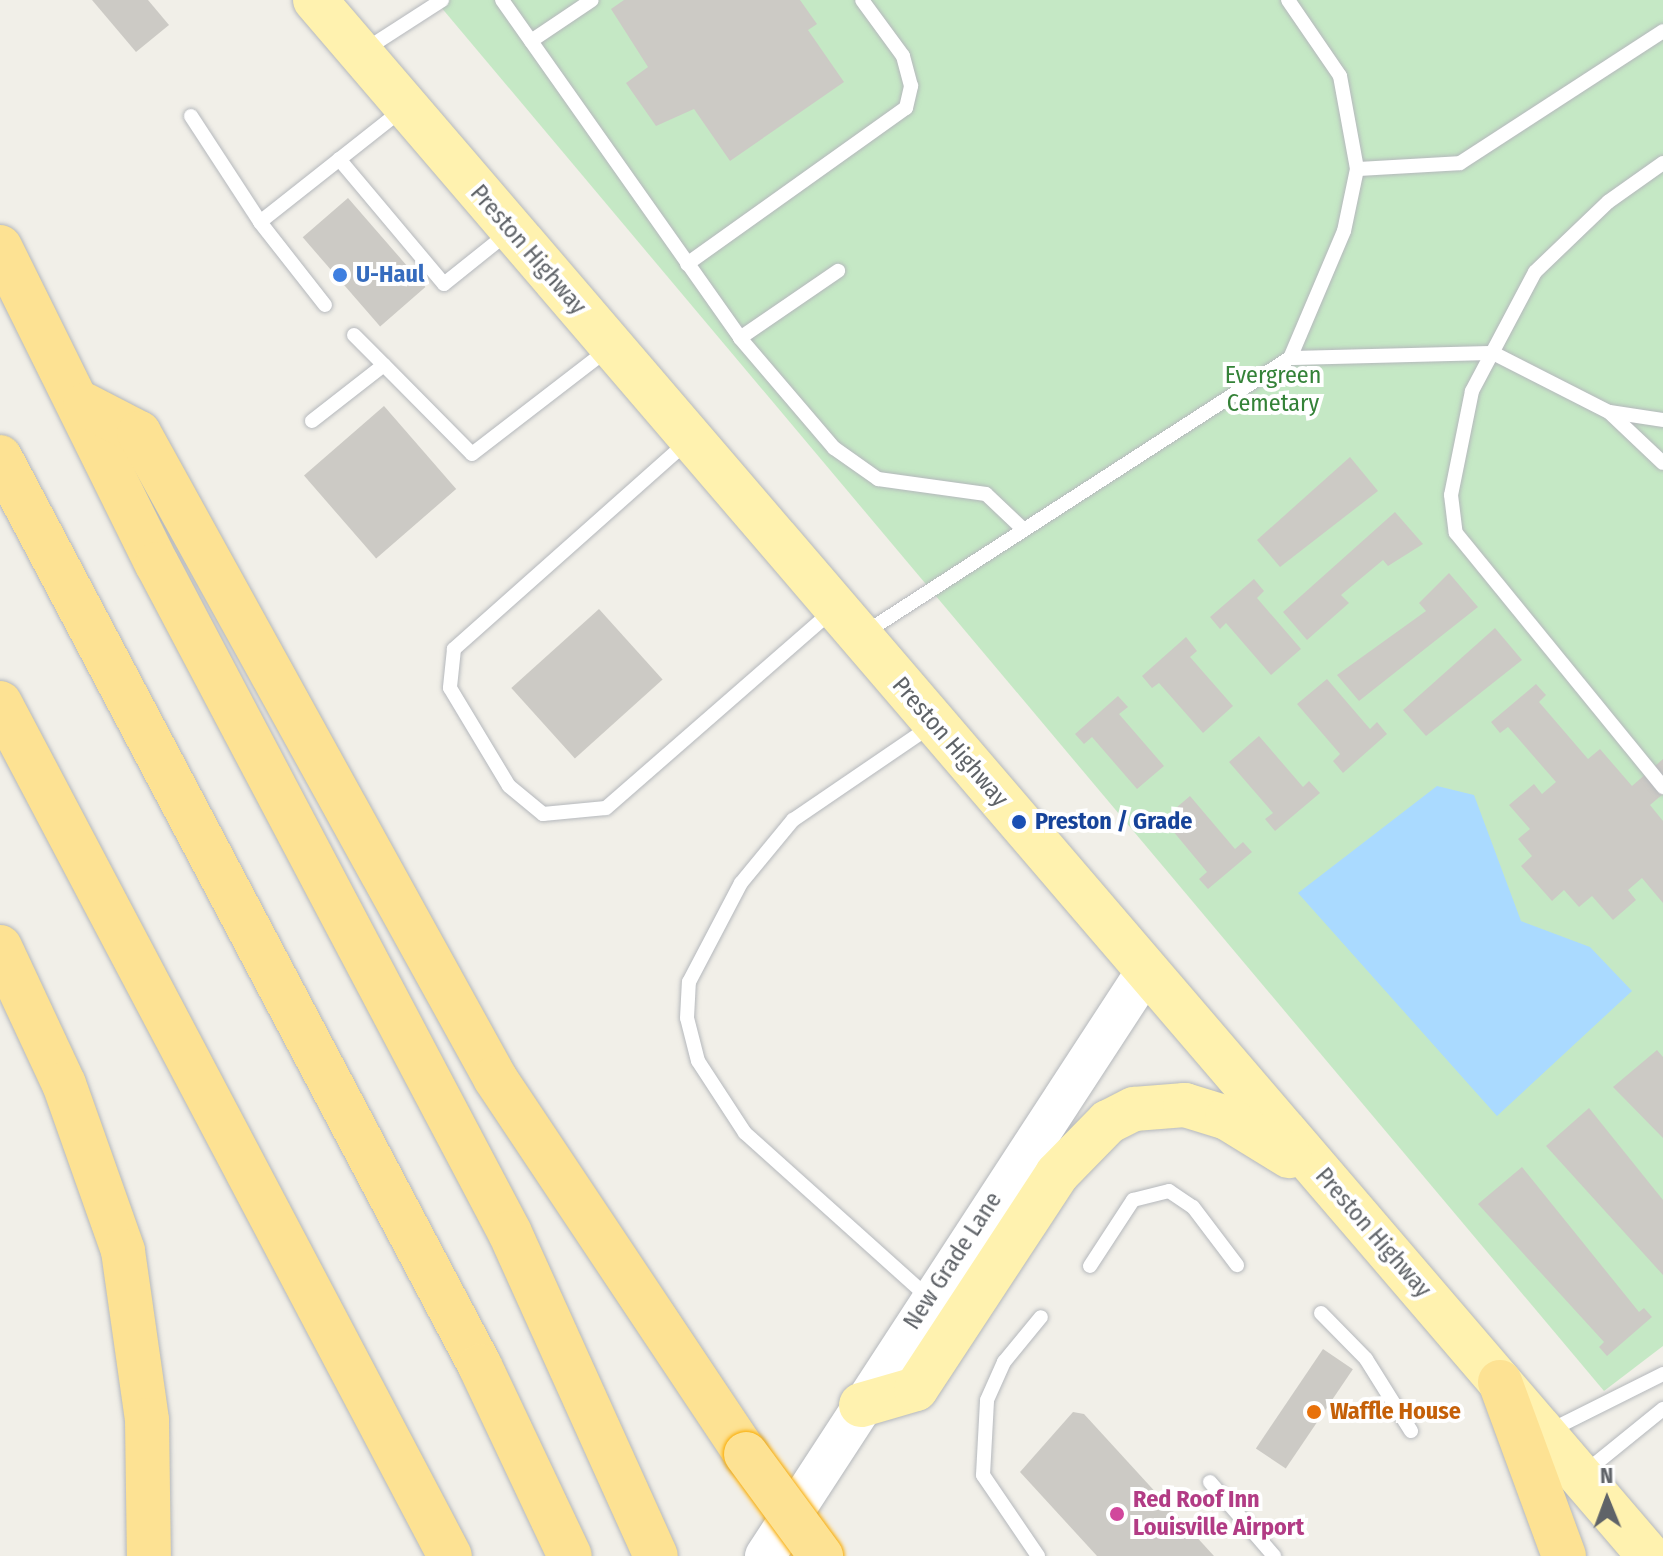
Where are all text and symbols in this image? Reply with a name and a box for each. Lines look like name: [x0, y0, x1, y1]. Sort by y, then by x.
street label: Preston Highway: [464, 179, 592, 321]
place label: U-Haul: [356, 261, 424, 289]
marker: U-Haul: [331, 266, 349, 284]
park label: Evergreen Cemetary: [1225, 362, 1321, 418]
street label: Preston Highway: [886, 671, 1014, 813]
place label: Preston / Grade: [1035, 808, 1192, 836]
marker: Preston / Grade: [1010, 813, 1028, 831]
street label: Preston Highway: [1309, 1162, 1437, 1304]
street label: New Grade Lane: [898, 1187, 1008, 1335]
place label: Waffle House: [1330, 1398, 1461, 1426]
marker: Waffle House: [1305, 1403, 1323, 1421]
north arrow: [1567, 1460, 1647, 1540]
text: N: [1600, 1462, 1613, 1489]
place label: Red Roof Inn Louisville Airport: [1133, 1486, 1304, 1542]
marker: Red Roof Inn Louisville Airport: [1108, 1505, 1126, 1523]

